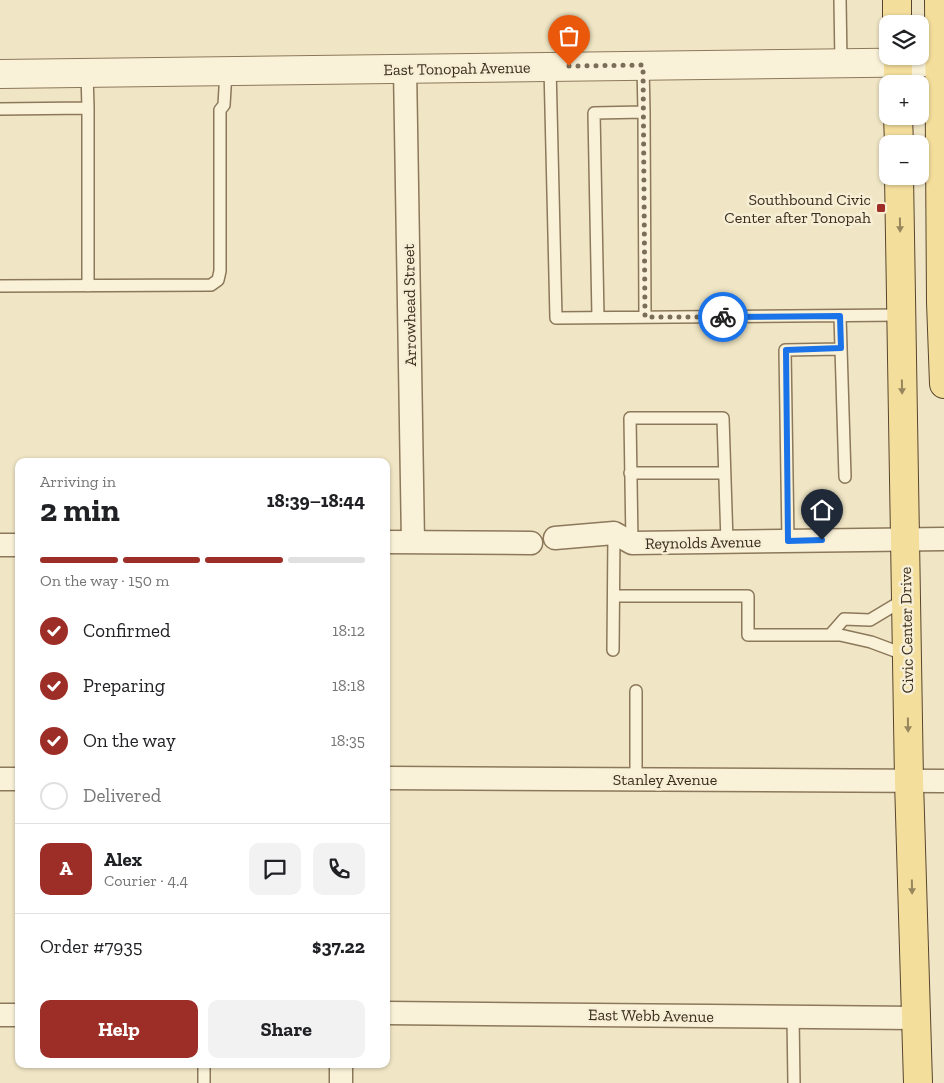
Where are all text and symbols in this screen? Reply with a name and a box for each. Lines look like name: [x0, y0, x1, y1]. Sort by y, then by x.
pin: [548, 15, 590, 66]
map controls: [879, 15, 929, 185]
button: layers: [879, 15, 929, 65]
icon: bag: [555, 22, 583, 50]
street label: East Tonopah Avenue: [383, 58, 531, 79]
button: +: [879, 75, 929, 125]
button: −: [879, 135, 929, 185]
place label: Southbound Civic Center after Tonopah: [724, 190, 871, 227]
marker: Southbound Civic Center after Tonopah: [875, 202, 887, 214]
one-way arrow: [896, 217, 904, 233]
street label: Arrowhead Street: [399, 243, 420, 367]
courier: [698, 292, 748, 342]
icon: bike: [709, 303, 737, 331]
one-way arrow: [898, 380, 906, 396]
text: Arriving in: [40, 472, 116, 491]
text: 18:39–18:44: [267, 489, 365, 512]
pin: [801, 489, 843, 540]
text: 2 min: [40, 491, 120, 529]
icon: home: [808, 496, 836, 524]
street label: Reynolds Avenue: [645, 532, 761, 553]
street label: Civic Center Drive: [896, 567, 917, 693]
text: On the way · 150 m: [40, 571, 169, 590]
icon: check: [40, 617, 68, 645]
text: Confirmed: [83, 619, 170, 642]
text: 18:12: [332, 621, 365, 640]
icon: check: [40, 672, 68, 700]
text: Preparing: [83, 674, 165, 697]
text: 18:18: [332, 676, 365, 695]
one-way arrow: [904, 717, 912, 733]
icon: check: [40, 727, 68, 755]
text: On the way: [83, 729, 176, 752]
text: 18:35: [331, 731, 365, 750]
street label: Stanley Avenue: [613, 770, 717, 789]
text: Delivered: [83, 784, 161, 807]
button: chat: [249, 843, 301, 895]
button: phone: [313, 843, 365, 895]
text: Alex: [104, 848, 142, 871]
text: A: [59, 857, 73, 880]
text: Courier · 4.4: [104, 871, 188, 890]
one-way arrow: [908, 880, 916, 896]
text: Order #7935: [40, 935, 142, 958]
text: $37.22: [312, 935, 365, 958]
button: Help: [40, 1000, 198, 1058]
button: Share: [208, 1000, 365, 1058]
street label: East Webb Avenue: [588, 1005, 714, 1026]

